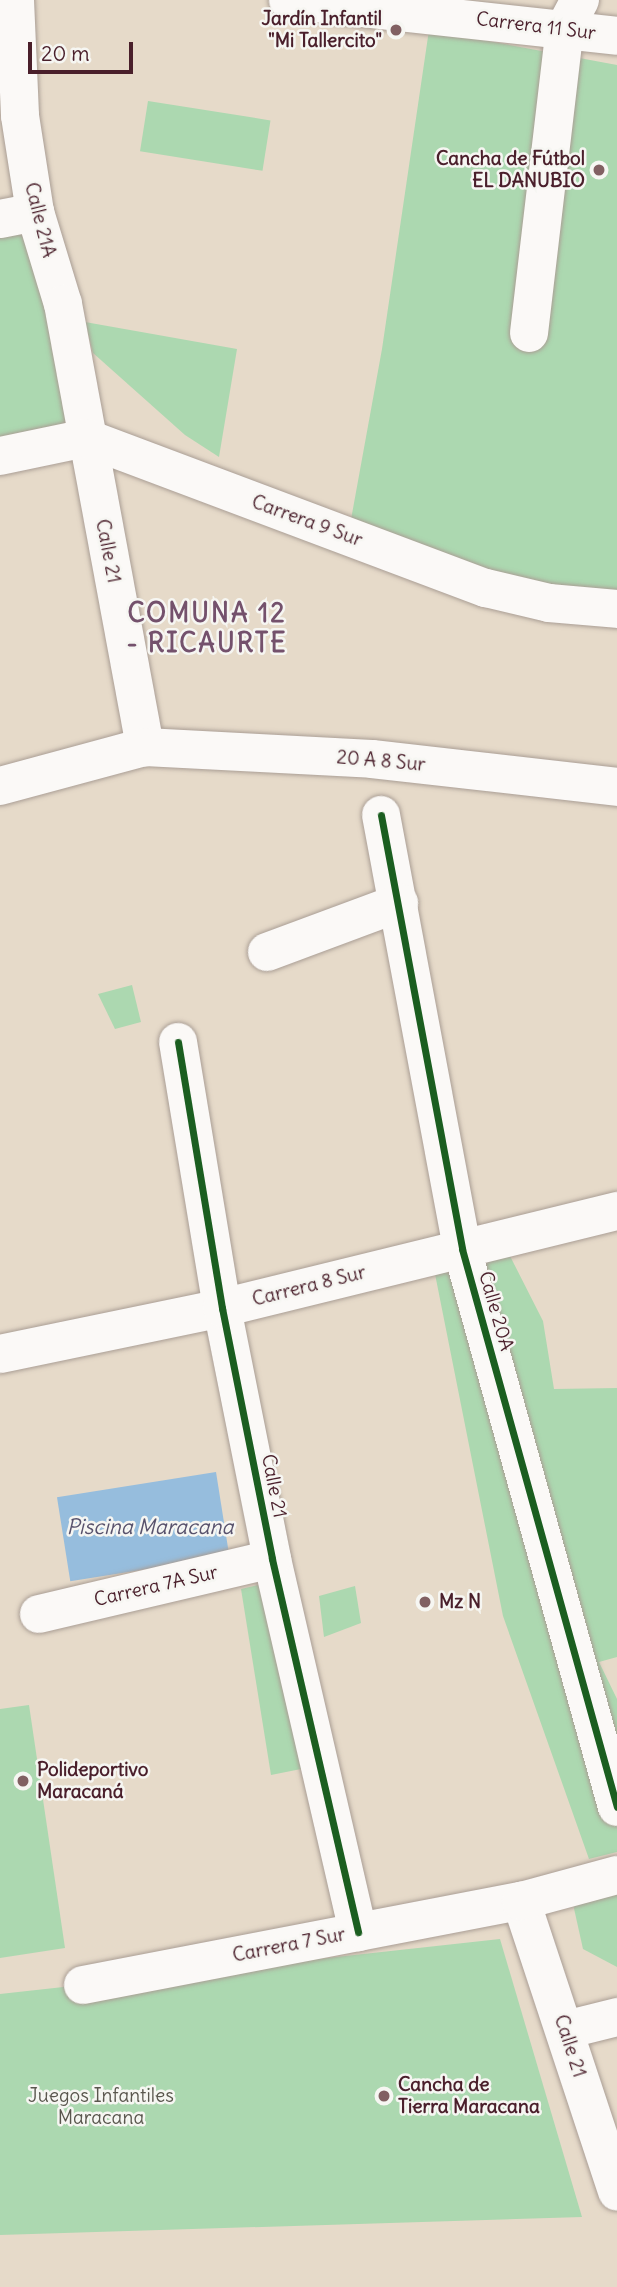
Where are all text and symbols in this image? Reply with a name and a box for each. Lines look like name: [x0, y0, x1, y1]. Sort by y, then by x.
street label: Carrera 11 Sur: [475, 7, 597, 45]
place label: Jardín Infantil "Mi Tallercito": [261, 8, 382, 52]
marker: Jardín Infantil "Mi Tallercito": [388, 22, 404, 38]
scale bar: [32, 28, 136, 72]
text: 20 m: [41, 40, 90, 67]
place label: Cancha de Fútbol EL DANUBIO: [436, 148, 585, 192]
marker: Cancha de Fútbol EL DANUBIO: [591, 162, 607, 178]
street label: Calle 21A: [20, 180, 60, 260]
street label: Carrera 9 Sur: [249, 490, 365, 552]
street label: Calle 21: [91, 517, 125, 585]
district label: COMUNA 12 - RICAURTE: [128, 597, 286, 658]
street label: 20 A 8 Sur: [336, 746, 426, 776]
street label: Carrera 8 Sur: [250, 1261, 368, 1311]
street label: Calle 20A: [474, 1269, 518, 1353]
street label: Calle 21: [257, 1452, 291, 1520]
water label: Piscina Maracana: [66, 1514, 234, 1540]
street label: Carrera 7A Sur: [92, 1561, 220, 1611]
place label: Mz N: [439, 1591, 481, 1613]
marker: Mz N: [417, 1594, 433, 1610]
place label: Polideportivo Maracaná: [37, 1759, 148, 1803]
marker: Polideportivo Maracaná: [15, 1773, 31, 1789]
street label: Carrera 7 Sur: [231, 1923, 347, 1967]
street label: Calle 21: [549, 2012, 591, 2080]
place label: Cancha de Tierra Maracana: [398, 2074, 540, 2118]
park label: Juegos Infantiles Maracana: [28, 2085, 174, 2129]
marker: Cancha de Tierra Maracana: [376, 2088, 392, 2104]

